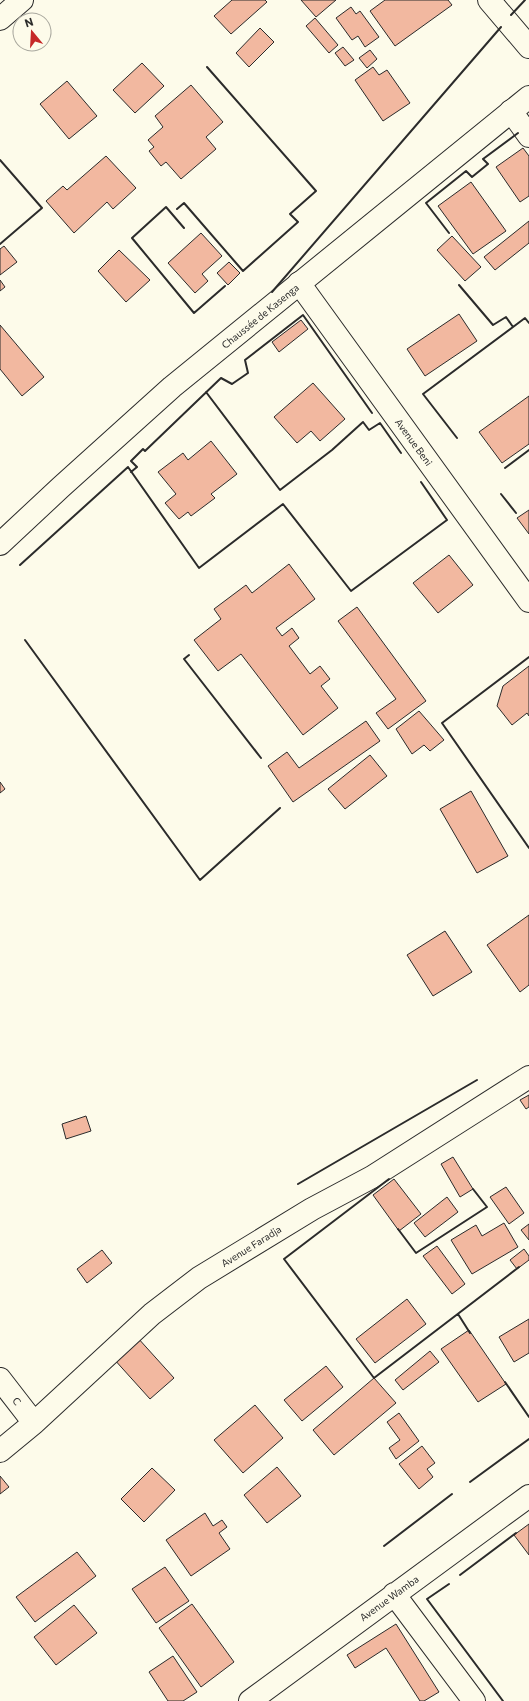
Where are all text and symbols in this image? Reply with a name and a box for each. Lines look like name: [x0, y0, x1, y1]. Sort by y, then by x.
north arrow: [12, 12, 52, 52]
text: N: [23, 15, 35, 29]
street label: Chaussée de Kasenga: [219, 281, 301, 351]
street label: Avenue Beni: [393, 416, 435, 468]
street label: Avenue Faradja: [219, 1223, 283, 1269]
street label: C: [10, 1395, 24, 1408]
street label: Avenue Wamba: [357, 1573, 421, 1623]

